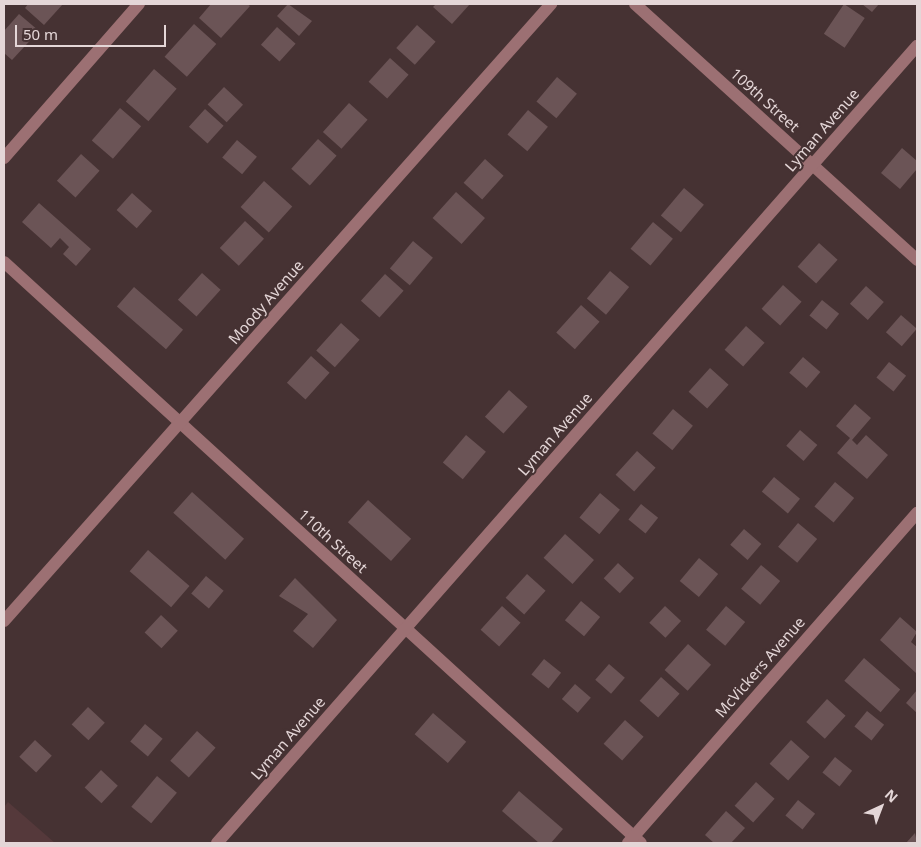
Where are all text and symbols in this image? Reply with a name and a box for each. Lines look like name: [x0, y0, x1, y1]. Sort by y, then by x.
scale bar: [18, 15, 169, 47]
text: 50 m: [23, 24, 58, 44]
street label: 109th Street: [727, 64, 803, 136]
street label: Lyman Avenue: [781, 85, 863, 175]
street label: Moody Avenue: [225, 256, 307, 348]
street label: Lyman Avenue: [514, 389, 596, 479]
street label: 110th Street: [295, 505, 371, 577]
street label: McVickers Avenue: [711, 613, 809, 721]
street label: Lyman Avenue: [247, 693, 329, 783]
north arrow: [856, 782, 906, 832]
text: N: [881, 785, 902, 806]

